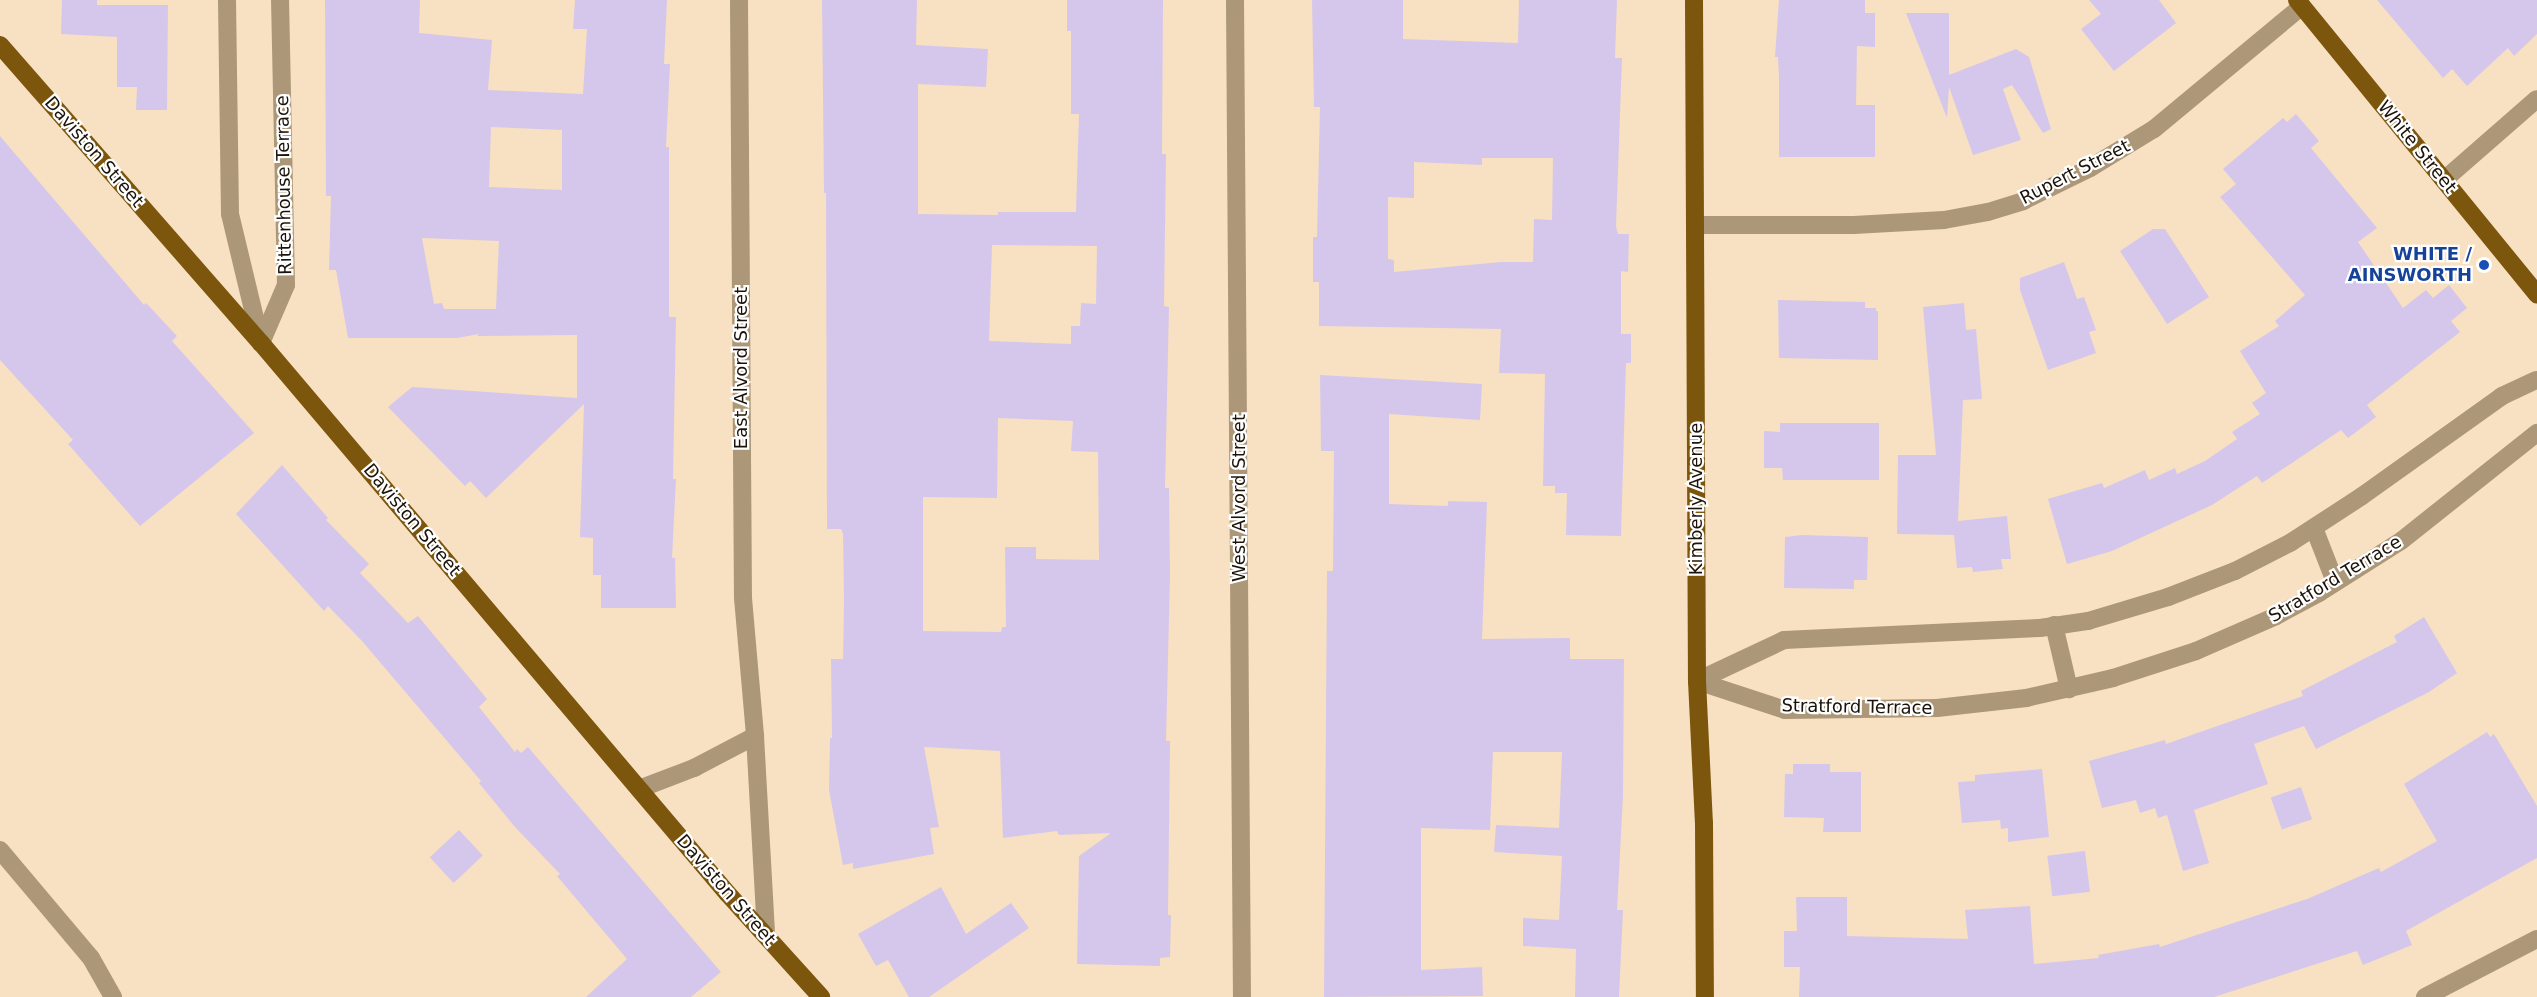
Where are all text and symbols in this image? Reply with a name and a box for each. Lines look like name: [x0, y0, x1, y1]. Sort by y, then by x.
street label: Daviston Street: [40, 92, 148, 212]
street label: Rittenhouse Terrace: [272, 95, 296, 275]
street label: White Street: [2373, 96, 2461, 198]
street label: Rupert Street: [2016, 135, 2134, 209]
place label: WHITE / AINSWORTH: [2348, 244, 2472, 286]
marker: WHITE / AINSWORTH: [2477, 258, 2491, 272]
street label: East Alvord Street: [730, 287, 752, 449]
street label: West Alvord Street: [1228, 414, 1250, 582]
street label: Kimberly Avenue: [1685, 423, 1707, 575]
street label: Daviston Street: [359, 460, 465, 580]
street label: Stratford Terrace: [2265, 531, 2405, 627]
street label: Stratford Terrace: [1781, 695, 1933, 719]
street label: Daviston Street: [672, 830, 780, 950]

